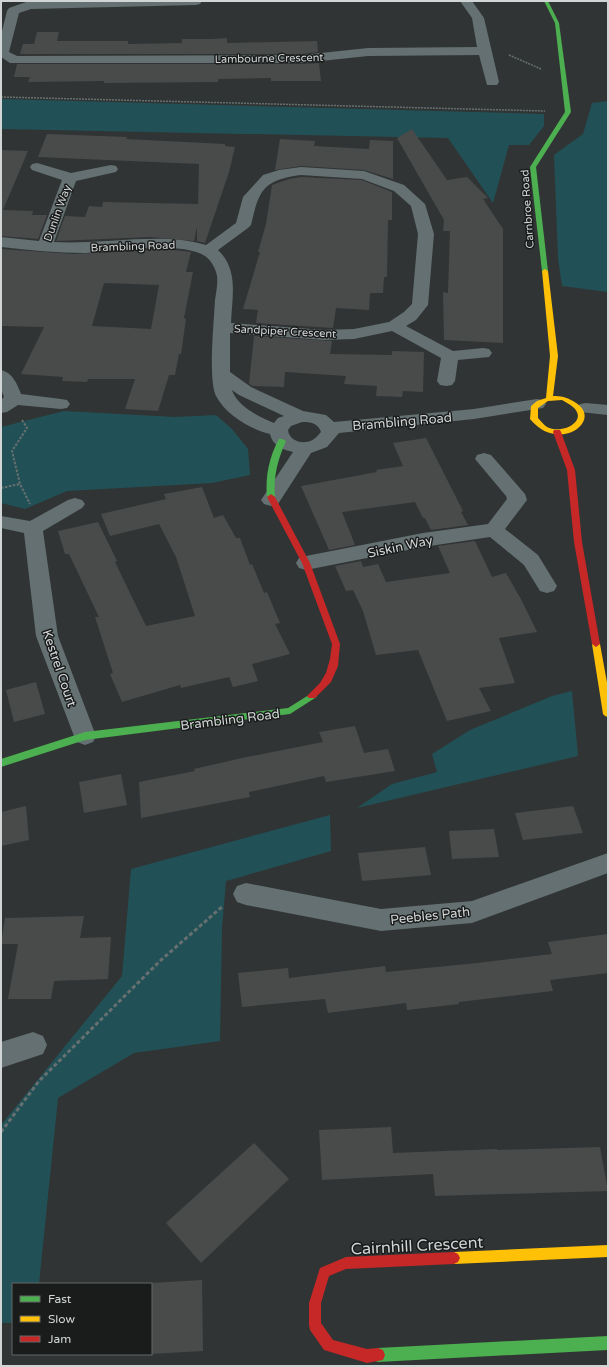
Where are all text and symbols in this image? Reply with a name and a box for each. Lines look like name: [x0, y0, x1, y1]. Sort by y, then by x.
street label: Lambourne Crescent: [214, 51, 324, 66]
street label: Carnbroe Road: [518, 169, 537, 249]
street label: Dunlin Way: [41, 183, 74, 243]
street label: Brambling Road: [91, 239, 176, 254]
street label: Sandpiper Crescent: [233, 322, 336, 341]
street label: Brambling Road: [352, 410, 453, 434]
street label: Siskin Way: [366, 532, 434, 562]
street label: Kestrel Court: [38, 628, 80, 709]
street label: Brambling Road: [180, 706, 281, 734]
street label: Peebles Path: [389, 904, 471, 928]
street label: Cairnhill Crescent: [350, 1233, 484, 1259]
legend: [12, 1283, 152, 1355]
text: Fast: [48, 1292, 72, 1306]
text: Slow: [48, 1312, 75, 1326]
text: Jam: [48, 1332, 71, 1346]

